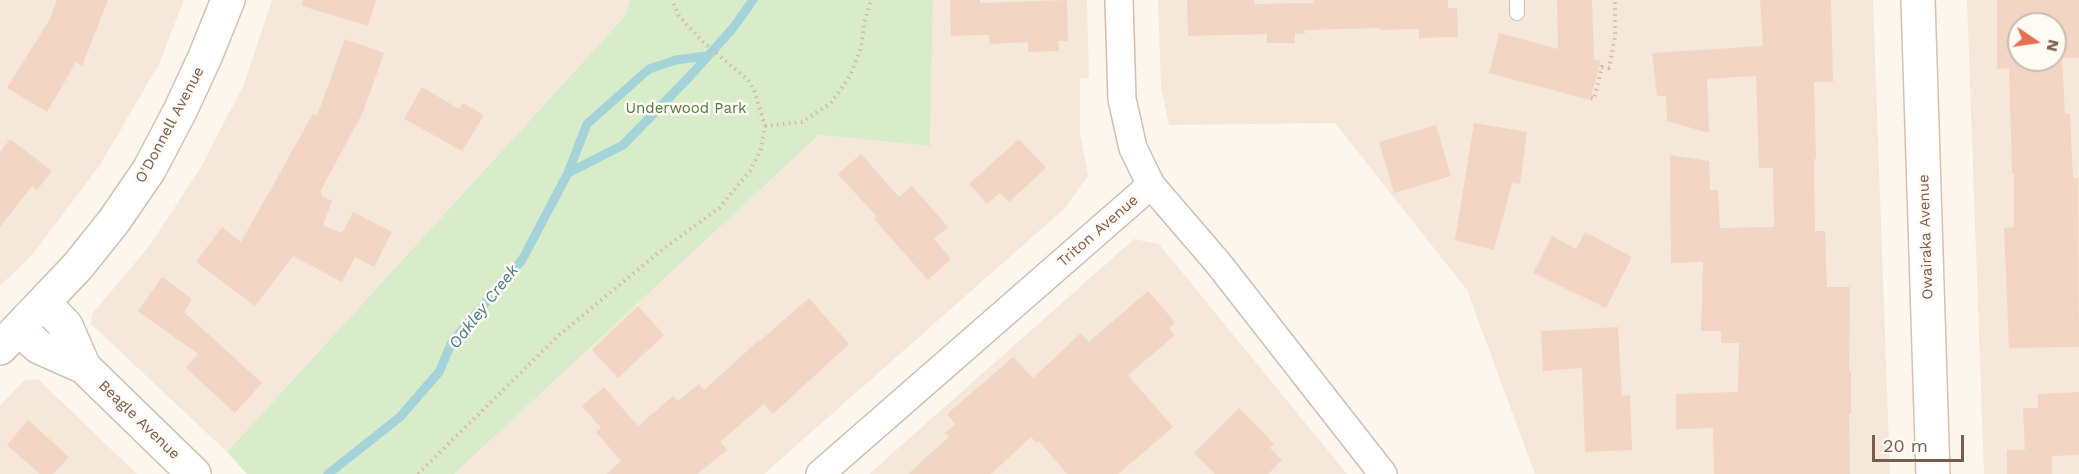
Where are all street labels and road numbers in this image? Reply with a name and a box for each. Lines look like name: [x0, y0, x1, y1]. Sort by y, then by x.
street label: O'Donnell Avenue: [132, 64, 208, 186]
street label: Owairaka Avenue: [1915, 174, 1937, 300]
street label: Triton Avenue: [1054, 191, 1142, 271]
street label: Beagle Avenue: [95, 377, 183, 463]

